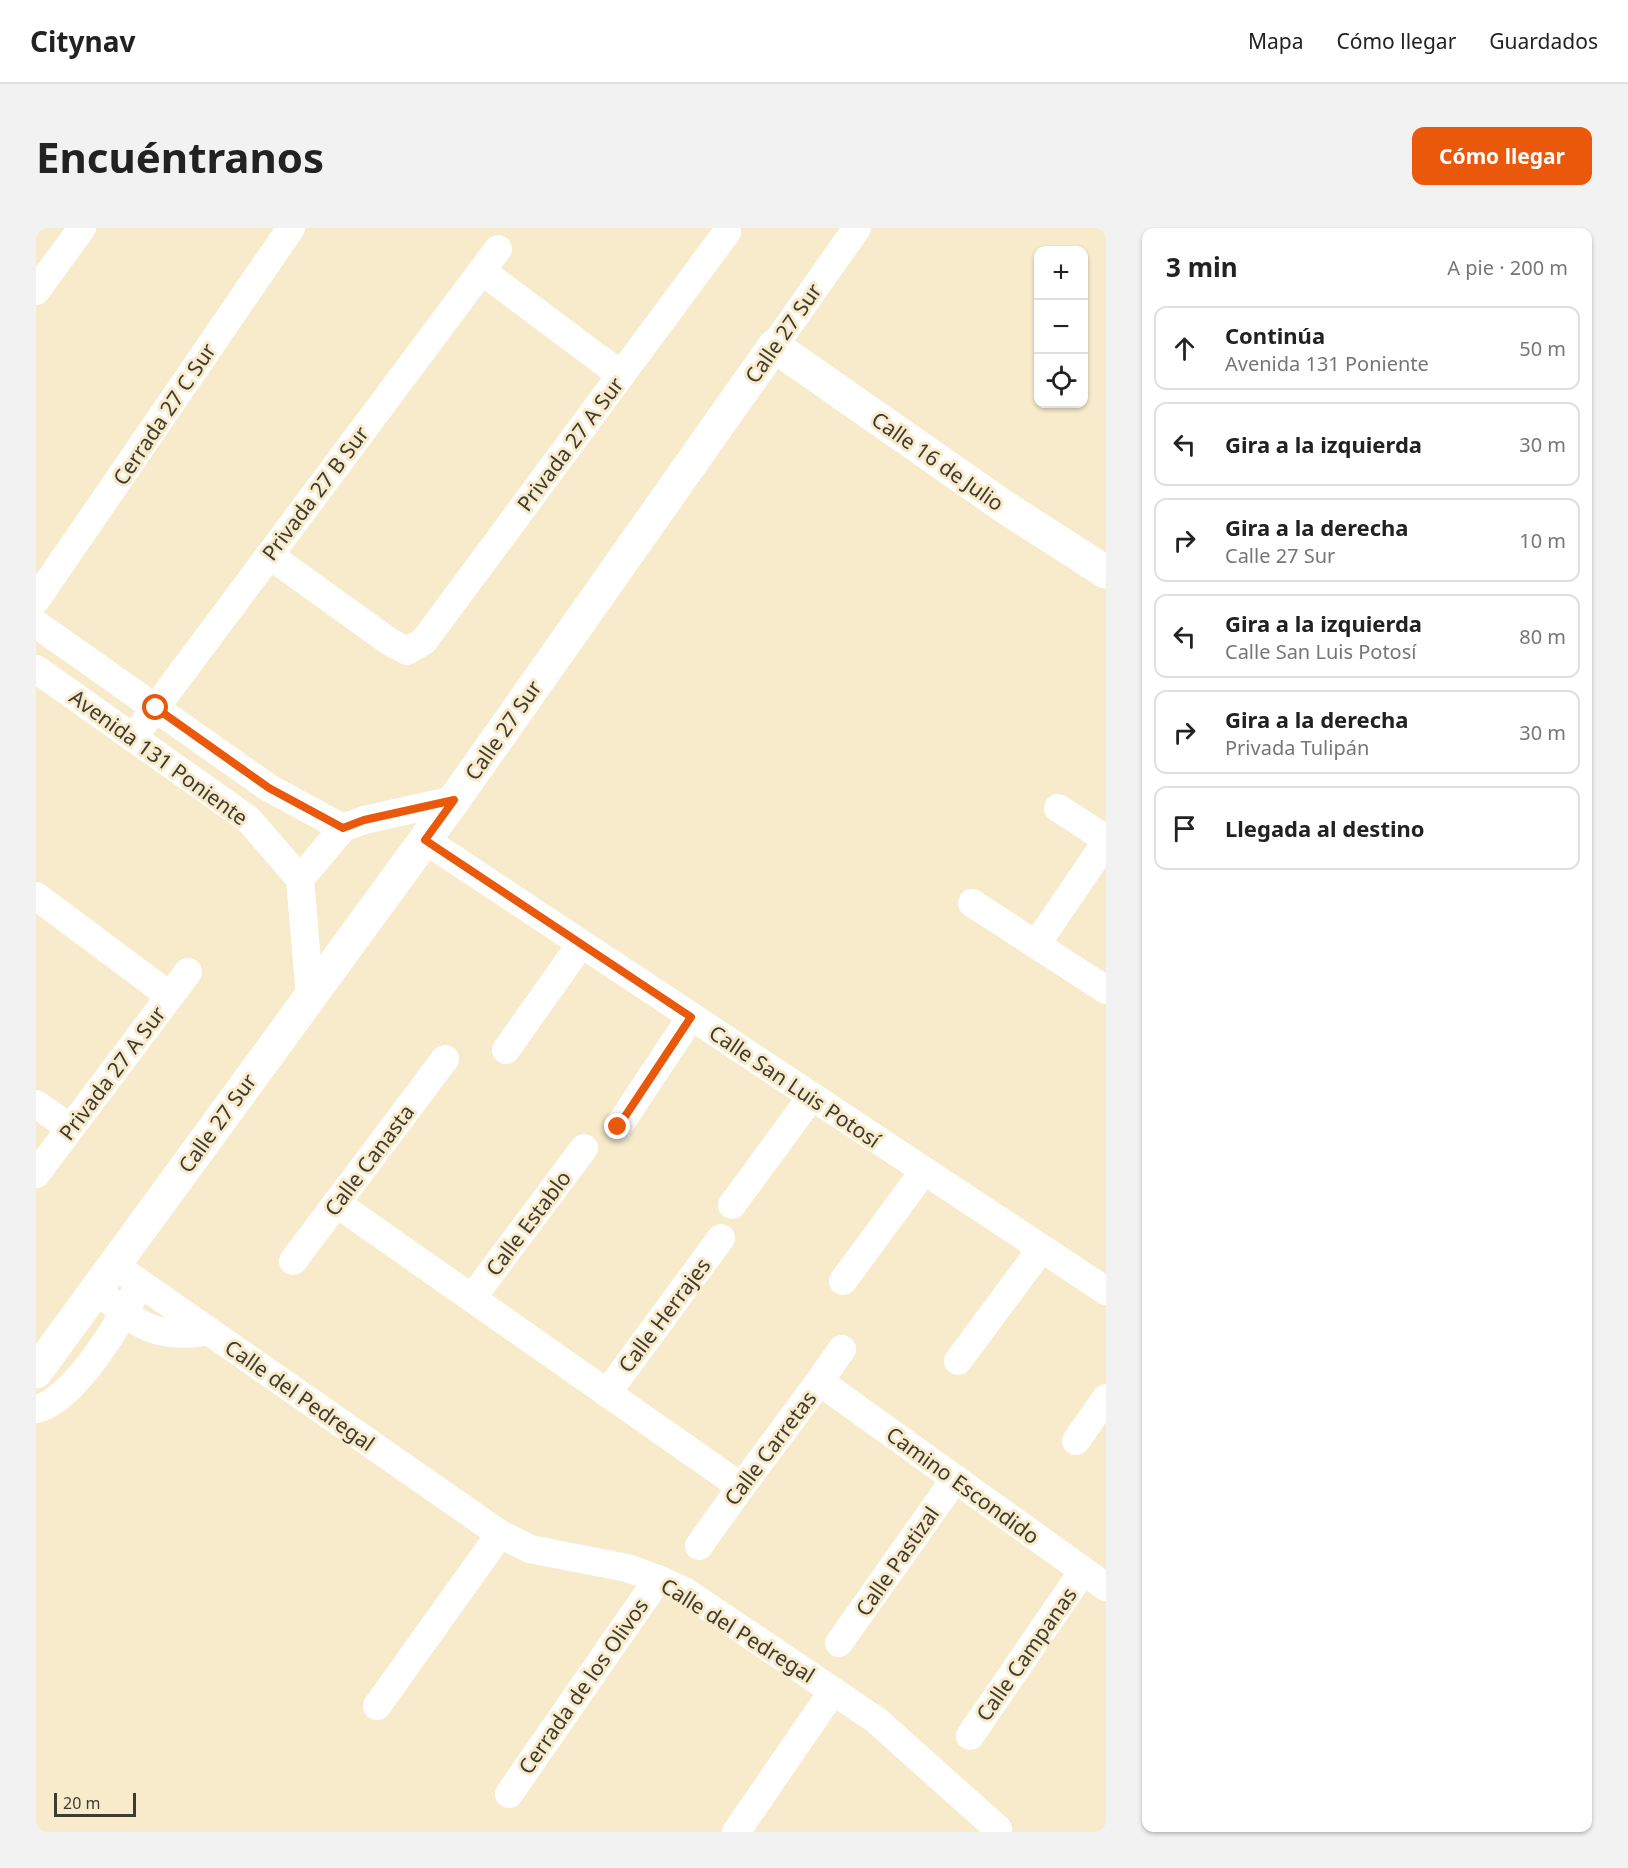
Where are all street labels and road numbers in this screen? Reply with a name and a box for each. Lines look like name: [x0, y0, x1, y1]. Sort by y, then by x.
street label: Calle 27 Sur: [738, 277, 828, 388]
street label: Cerrada 27 C Sur: [106, 337, 222, 490]
street label: Privada 27 A Sur: [510, 371, 630, 517]
street label: Calle 16 de Julio: [866, 405, 1010, 517]
street label: Privada 27 B Sur: [255, 420, 375, 566]
street label: Calle 27 Sur: [458, 674, 548, 785]
street label: Avenida 131 Poniente: [64, 683, 254, 831]
street label: Privada 27 A Sur: [52, 1000, 172, 1146]
street label: Calle San Luis Potosí: [704, 1018, 887, 1154]
street label: Calle 27 Sur: [172, 1068, 263, 1178]
street label: Calle Canasta: [318, 1099, 420, 1221]
street label: Calle Establo: [479, 1165, 577, 1281]
street label: Calle Herrajes: [612, 1252, 716, 1378]
street label: Calle del Pedregal: [220, 1333, 380, 1457]
street label: Calle Carretas: [718, 1385, 822, 1511]
street label: Camino Escondido: [881, 1420, 1045, 1550]
street label: Calle Pastizal: [849, 1501, 945, 1621]
street label: Calle del Pedregal: [656, 1571, 820, 1689]
street label: Calle Campanas: [969, 1582, 1083, 1726]
street label: Cerrada de los Olivos: [512, 1593, 654, 1779]

